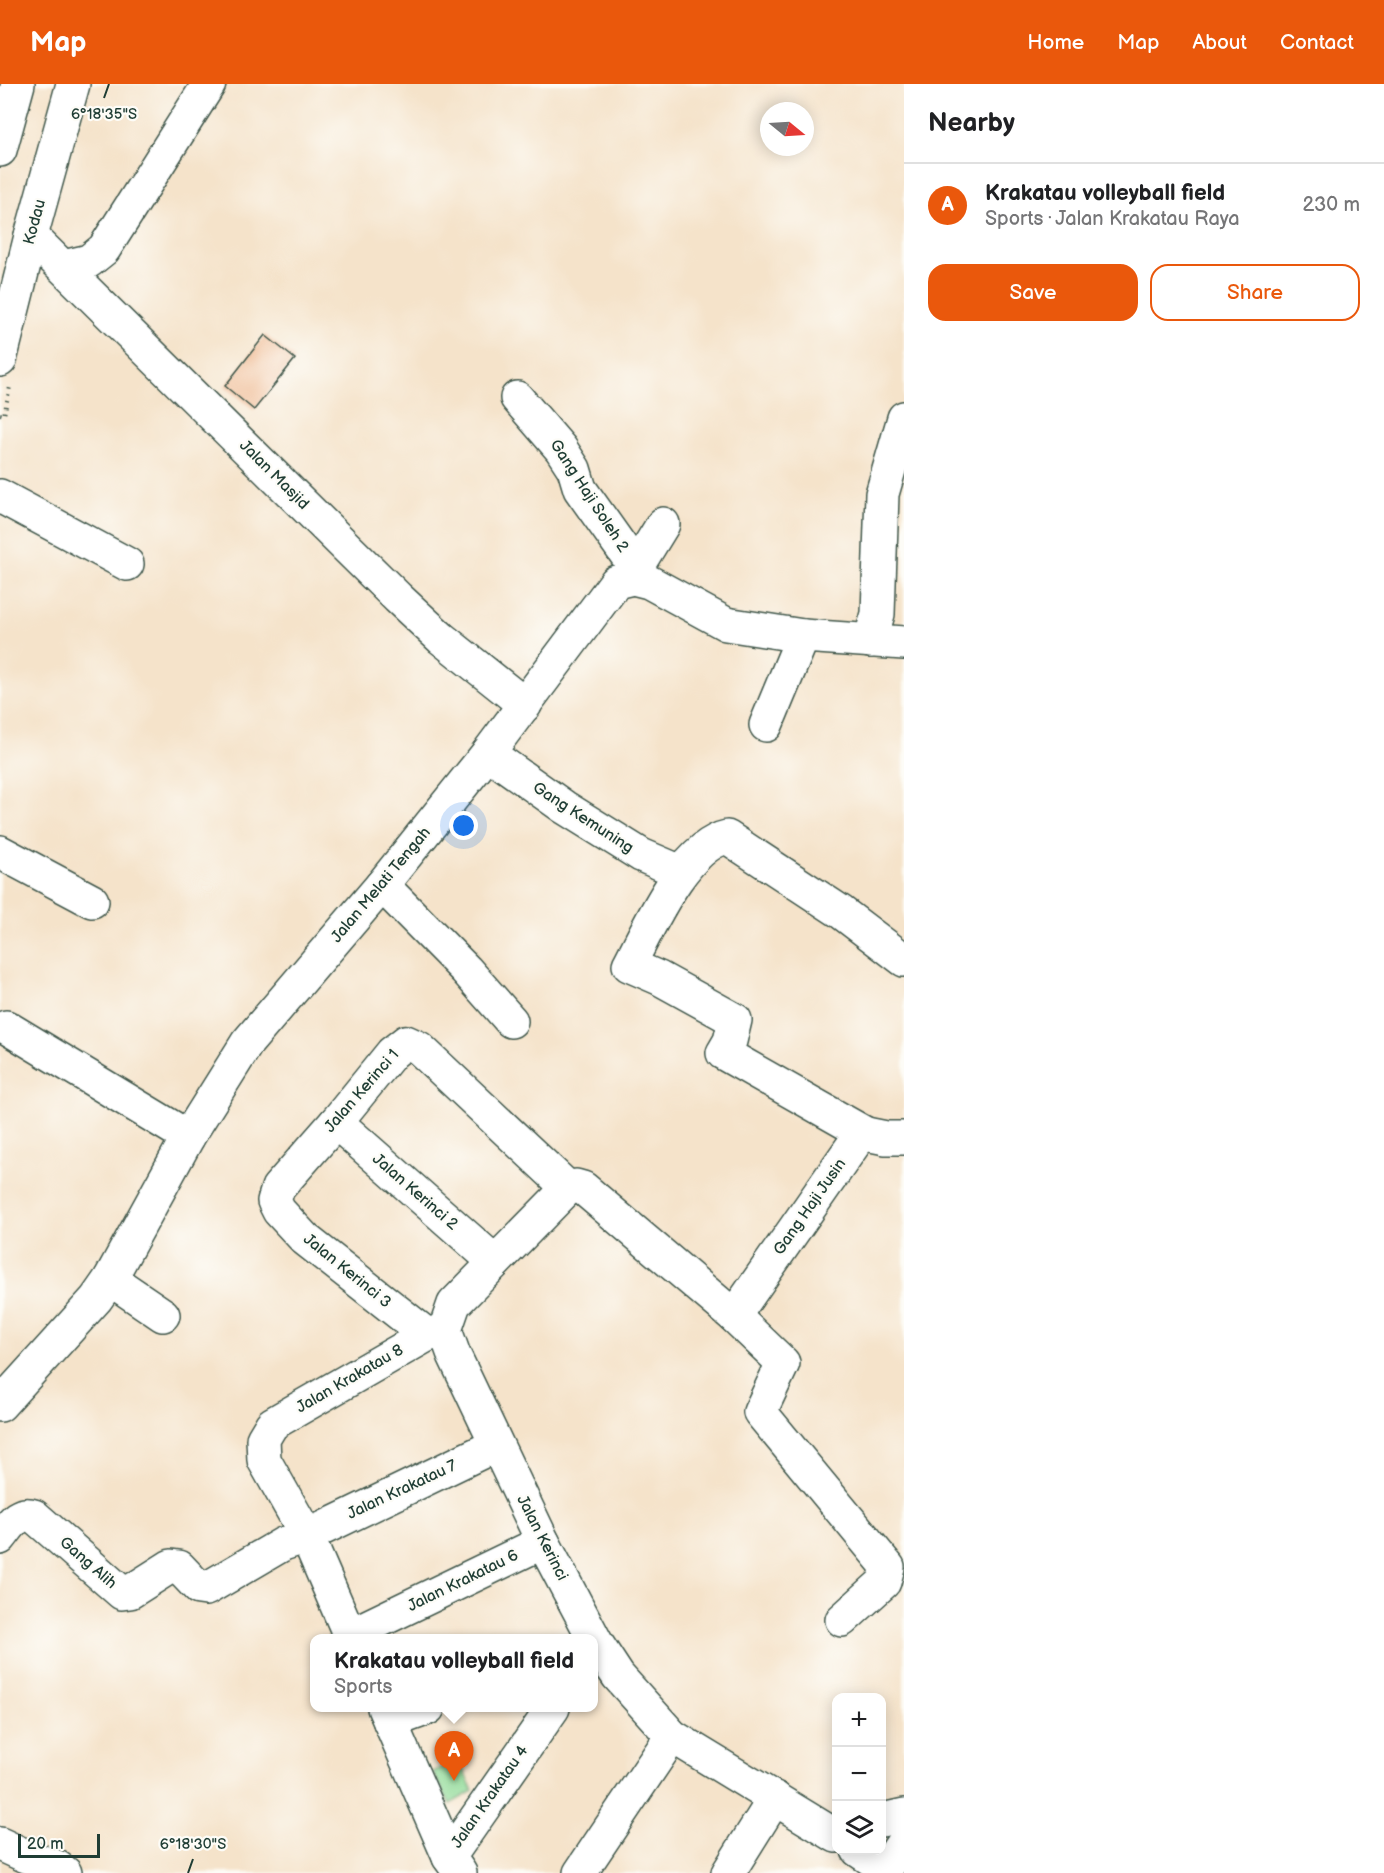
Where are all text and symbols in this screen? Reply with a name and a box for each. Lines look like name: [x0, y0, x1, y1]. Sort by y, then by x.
text: Map: [30, 26, 86, 59]
text: Home: [1027, 30, 1084, 55]
text: Map: [1117, 30, 1159, 55]
text: About: [1192, 30, 1247, 55]
text: Contact: [1280, 30, 1354, 55]
north arrow: [760, 102, 814, 156]
text: 6°18'35"S: [71, 105, 137, 124]
text: Nearby: [928, 108, 1015, 139]
text: Krakatau volleyball field: [985, 180, 1225, 207]
text: A: [941, 193, 954, 217]
text: 230 m: [1303, 193, 1360, 217]
street label: Kodau: [20, 197, 50, 247]
text: Sports · Jalan Krakatau Raya: [985, 207, 1240, 231]
button: Save: [928, 264, 1138, 321]
button: Share: [1150, 264, 1360, 321]
street label: Jalan Masjid: [235, 436, 313, 514]
street label: Gang Haji Soleh 2: [546, 436, 633, 556]
street label: Gang Kemuning: [529, 778, 637, 858]
your location: [449, 811, 478, 840]
street label: Jalan Melati Tengah: [327, 823, 435, 947]
street label: Jalan Kerinci 1: [321, 1046, 403, 1136]
street label: Jalan Kerinci 2: [368, 1150, 462, 1235]
street label: Gang Haji Jusin: [770, 1155, 850, 1259]
street label: Jalan Kerinci 3: [299, 1230, 395, 1312]
street label: Jalan Krakatau 8: [293, 1341, 407, 1417]
street label: Jalan Krakatau 7: [344, 1456, 460, 1524]
street label: Jalan Kerinci: [512, 1492, 572, 1584]
street label: Gang Alih: [56, 1533, 121, 1593]
street label: Jalan Krakatau 6: [405, 1546, 522, 1616]
popup: [310, 1634, 598, 1712]
text: Krakatau volleyball field: [334, 1648, 574, 1675]
text: Sports: [334, 1675, 392, 1699]
map controls: [832, 1693, 886, 1855]
button: +: [832, 1693, 886, 1747]
pin: A: [434, 1732, 474, 1781]
street label: Jalan Krakatau 4: [448, 1742, 533, 1852]
button: −: [832, 1747, 886, 1801]
button: layers: [832, 1801, 886, 1855]
scale bar: [18, 1831, 100, 1858]
text: 20 m: [27, 1835, 63, 1854]
text: 6°18'30"S: [160, 1835, 226, 1854]

